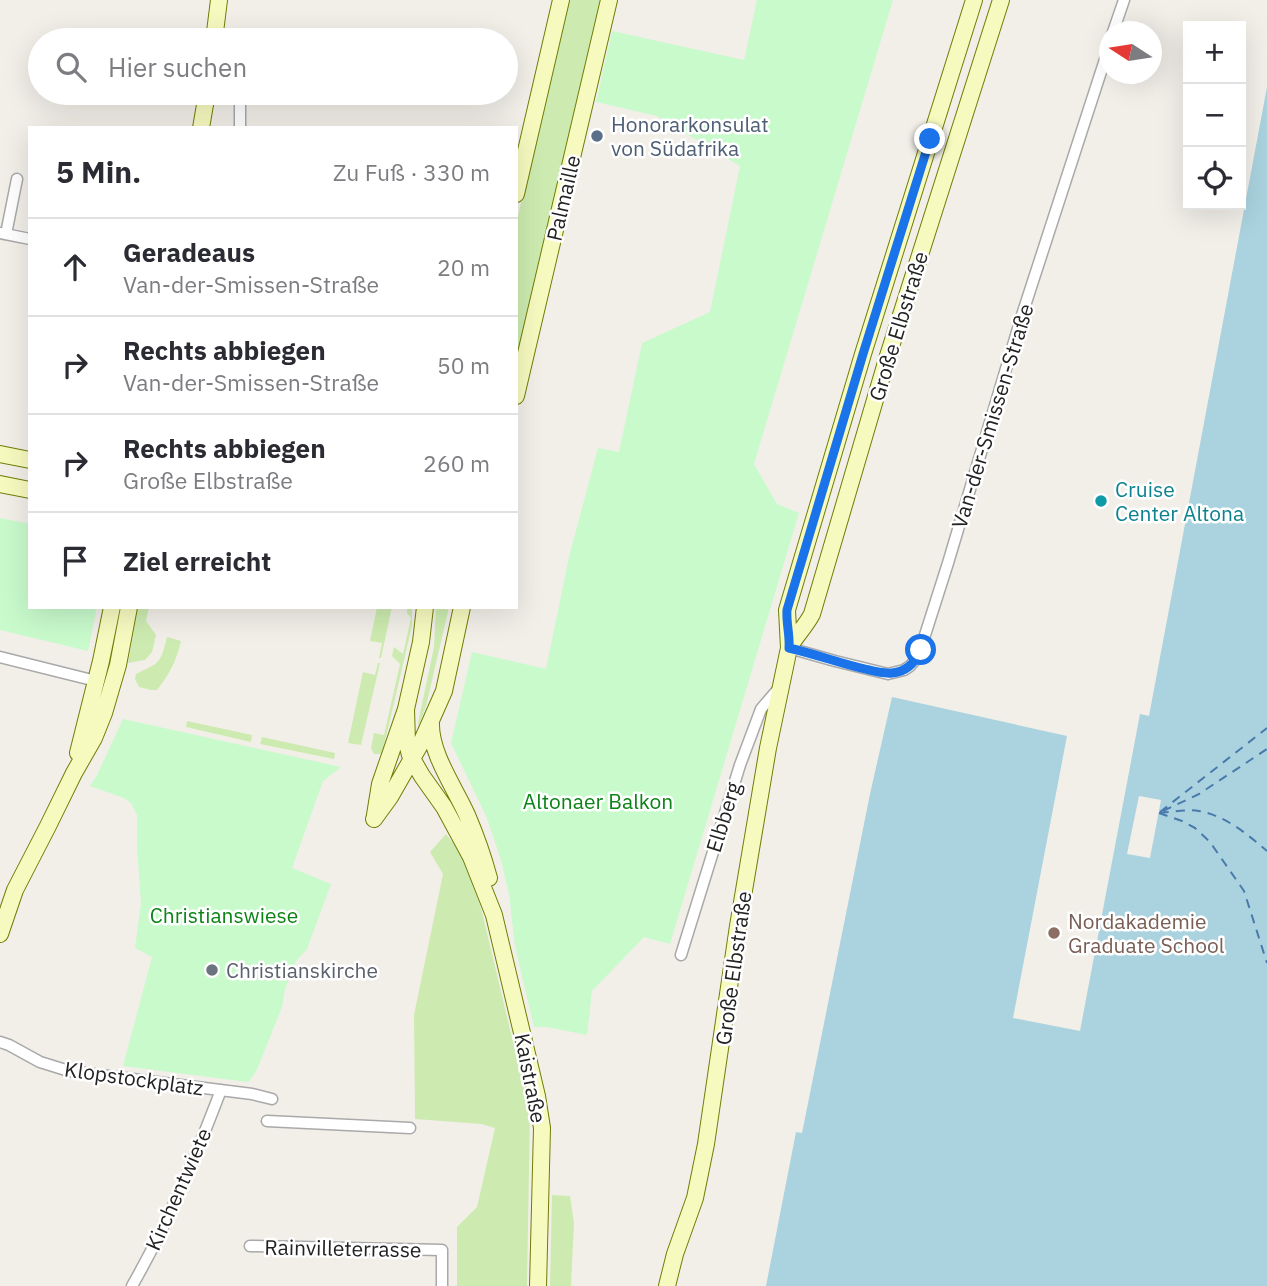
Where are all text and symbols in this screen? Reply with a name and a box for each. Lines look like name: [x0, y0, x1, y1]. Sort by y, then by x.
north arrow: [1099, 21, 1162, 84]
map controls: [1183, 21, 1246, 210]
button: +: [1183, 21, 1246, 84]
search box: [28, 28, 518, 105]
icon: search: [52, 48, 90, 86]
text: Hier suchen: [108, 50, 247, 84]
button: −: [1183, 84, 1246, 147]
place label: Honorarkonsulat von Südafrika: [611, 110, 769, 162]
route end: [914, 123, 945, 154]
marker: Honorarkonsulat von Südafrika: [589, 128, 605, 144]
button: locate: [1183, 147, 1246, 210]
text: 5 Min.: [56, 152, 141, 191]
street label: Palmaille: [540, 152, 586, 244]
text: Zu Fuß · 330 m: [333, 157, 490, 187]
text: Geradeaus: [123, 235, 255, 269]
icon: ahead: [56, 248, 94, 286]
street label: Große Elbstraße: [862, 248, 934, 404]
text: 20 m: [437, 252, 490, 282]
text: Van-der-Smissen-Straße: [123, 269, 379, 299]
street label: Van-der-Smissen-Straße: [944, 300, 1040, 532]
text: Rechts abbiegen: [123, 333, 326, 367]
icon: right: [56, 346, 94, 384]
text: 50 m: [437, 350, 490, 380]
text: Van-der-Smissen-Straße: [123, 367, 379, 397]
text: Rechts abbiegen: [123, 431, 326, 465]
icon: right: [56, 444, 94, 482]
text: 260 m: [423, 448, 490, 478]
text: Große Elbstraße: [123, 465, 293, 495]
place label: Cruise Center Altona: [1115, 475, 1244, 527]
marker: Cruise Center Altona: [1093, 493, 1109, 509]
icon: arrive: [56, 542, 94, 580]
text: Ziel erreicht: [123, 544, 271, 578]
route start: [905, 634, 936, 665]
street label: Elbberg: [699, 778, 747, 856]
park label: Altonaer Balkon: [523, 787, 673, 815]
street label: Große Elbstraße: [708, 889, 758, 1047]
park label: Christianswiese: [150, 901, 298, 929]
place label: Nordakademie Graduate School: [1068, 907, 1225, 959]
marker: Nordakademie Graduate School: [1046, 925, 1062, 941]
place label: Christianskirche: [226, 956, 378, 984]
marker: Christianskirche: [204, 962, 220, 978]
street label: Kaistraße: [509, 1031, 553, 1125]
street label: Klopstockplatz: [63, 1054, 205, 1102]
street label: Kirchentwiete: [139, 1123, 217, 1255]
street label: Rainvilleterrasse: [264, 1233, 422, 1263]

